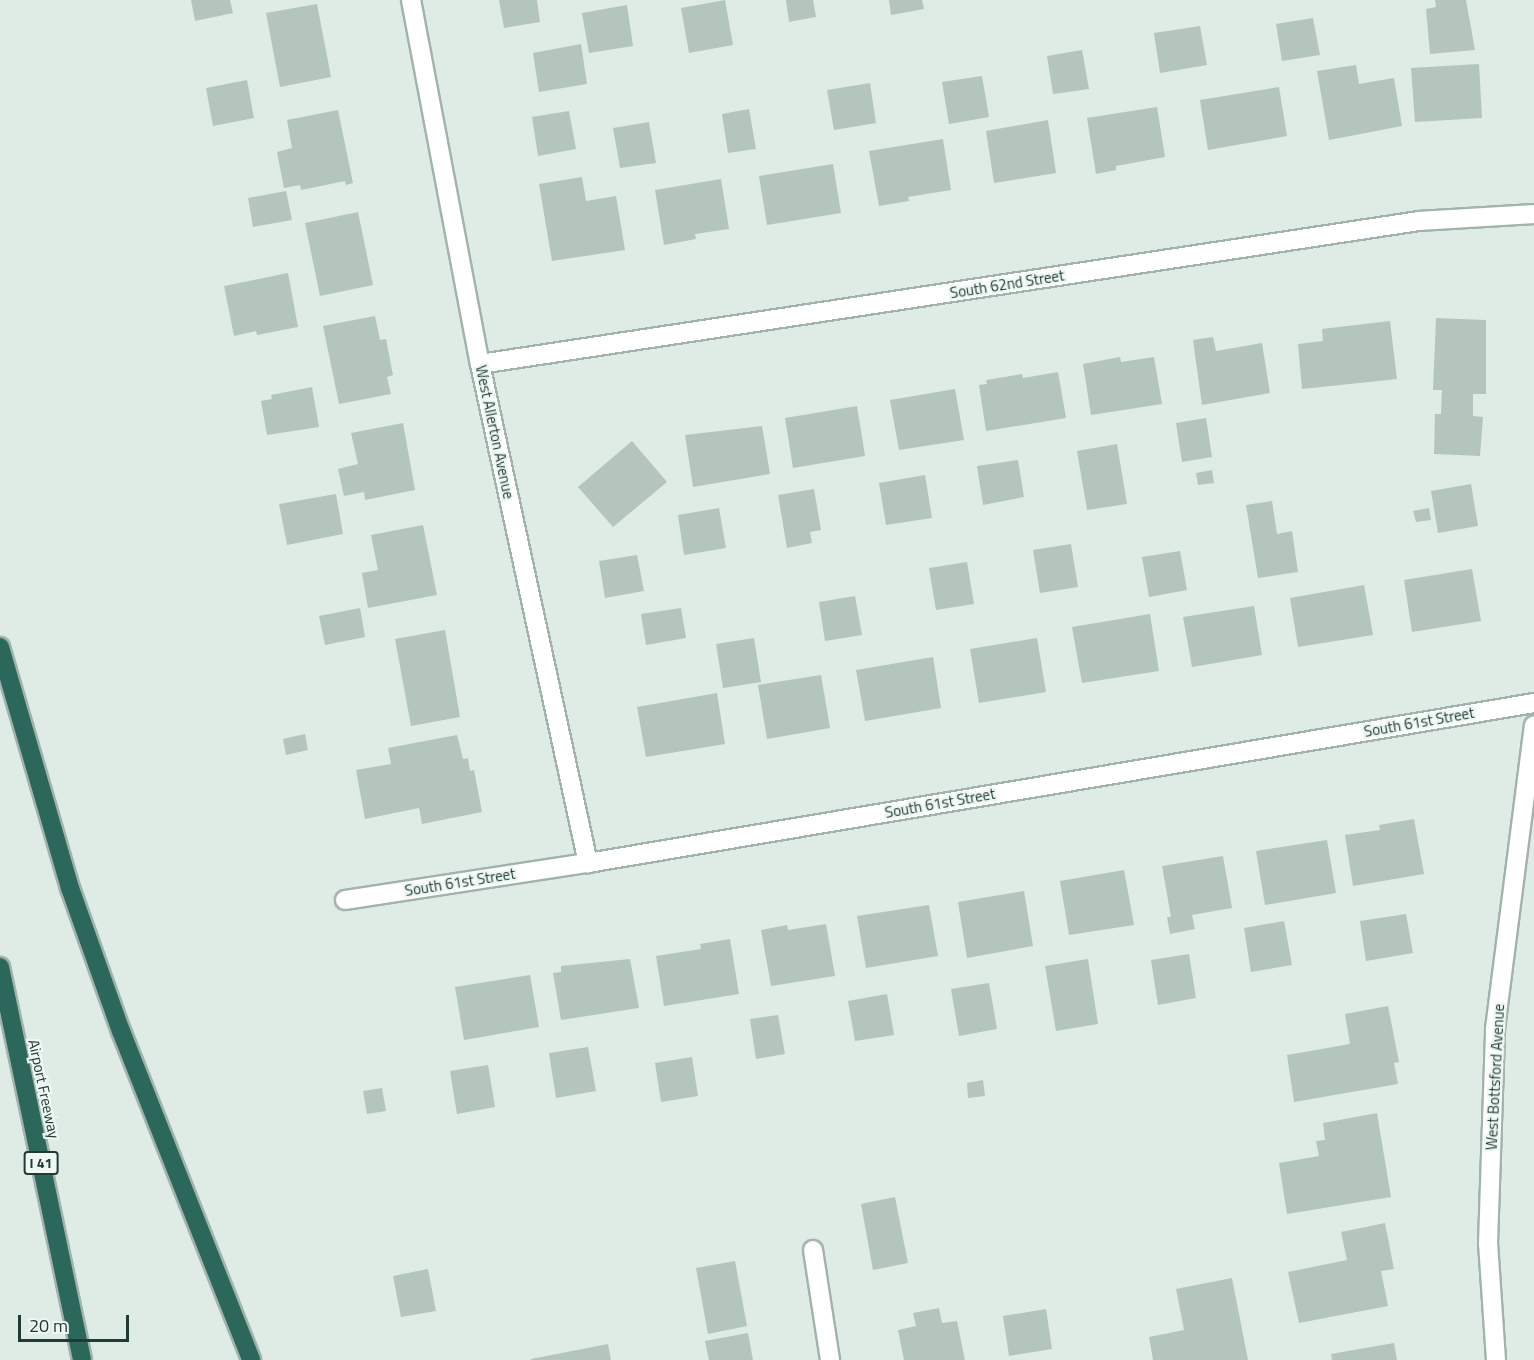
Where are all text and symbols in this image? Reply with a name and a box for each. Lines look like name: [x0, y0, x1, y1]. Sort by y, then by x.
street label: South 62nd Street: [949, 266, 1065, 302]
street label: West Allerton Avenue: [472, 364, 518, 500]
street label: South 61st Street: [1362, 703, 1476, 741]
street label: South 61st Street: [883, 784, 997, 822]
street label: South 61st Street: [403, 864, 517, 900]
street label: West Bottsford Avenue: [1482, 1003, 1508, 1151]
street label: Airport Freeway: [25, 1038, 63, 1140]
road number: I 41: [23, 1152, 59, 1174]
scale bar: [21, 1303, 132, 1341]
text: 20 m: [29, 1312, 68, 1339]

